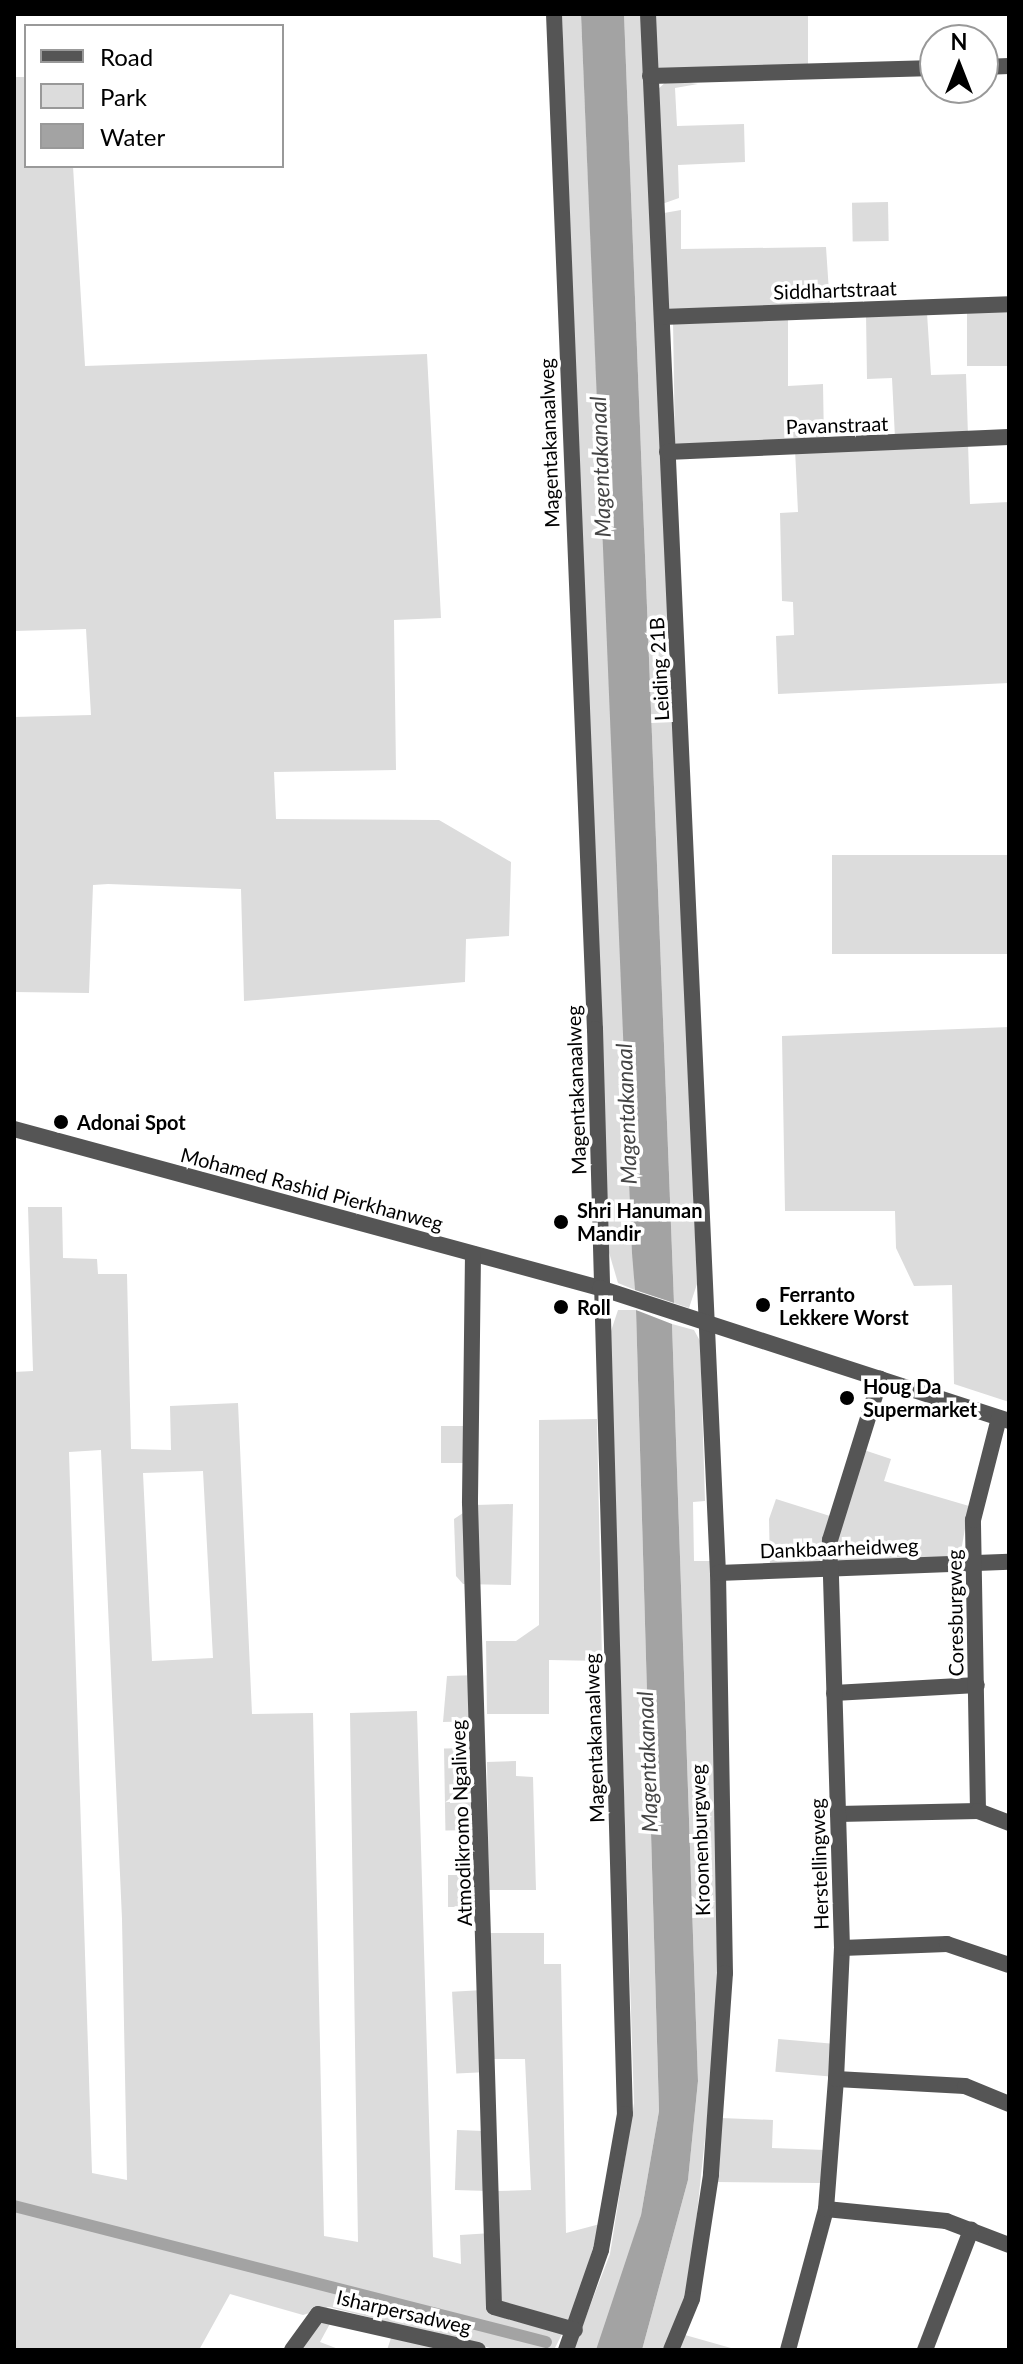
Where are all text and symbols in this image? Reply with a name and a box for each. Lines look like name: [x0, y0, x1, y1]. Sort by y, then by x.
legend: [24, 24, 284, 168]
north arrow: [919, 24, 999, 104]
text: N: [951, 28, 967, 55]
text: Road: [100, 42, 153, 71]
text: Park: [100, 82, 147, 111]
text: Water: [100, 122, 165, 151]
street label: Siddhartstraat: [773, 276, 897, 304]
street label: Magentakanaalweg: [534, 358, 564, 528]
water label: Magentakanaal: [584, 396, 616, 538]
street label: Pavanstraat: [785, 411, 889, 439]
street label: Leiding 21B: [644, 617, 674, 721]
street label: Magentakanaalweg: [561, 1005, 591, 1175]
water label: Magentakanaal: [610, 1043, 642, 1185]
place label: Adonai Spot: [77, 1110, 186, 1134]
marker: Adonai Spot: [52, 1113, 70, 1131]
street label: Mohamed Rashid Pierkhanweg: [178, 1142, 446, 1236]
place label: Shri Hanuman Mandir: [577, 1198, 703, 1245]
marker: Shri Hanuman Mandir: [552, 1213, 570, 1231]
place label: Ferranto Lekkere Worst: [779, 1282, 909, 1329]
place label: Roll: [577, 1295, 611, 1319]
marker: Ferranto Lekkere Worst: [754, 1296, 772, 1314]
marker: Roll: [552, 1298, 570, 1316]
place label: Houg Da Supermarket: [863, 1374, 977, 1421]
marker: Houg Da Supermarket: [838, 1389, 856, 1407]
street label: Dankbaarheidweg: [759, 1533, 919, 1563]
street label: Coresburgweg: [942, 1549, 968, 1677]
street label: Magentakanaalweg: [579, 1653, 609, 1823]
water label: Magentakanaal: [631, 1691, 663, 1833]
street label: Atmodikromo Ngaliweg: [445, 1719, 477, 1927]
street label: Kroonenburgweg: [685, 1764, 715, 1916]
street label: Herstellingweg: [805, 1798, 833, 1930]
street label: Isharpersadweg: [334, 2285, 474, 2339]

